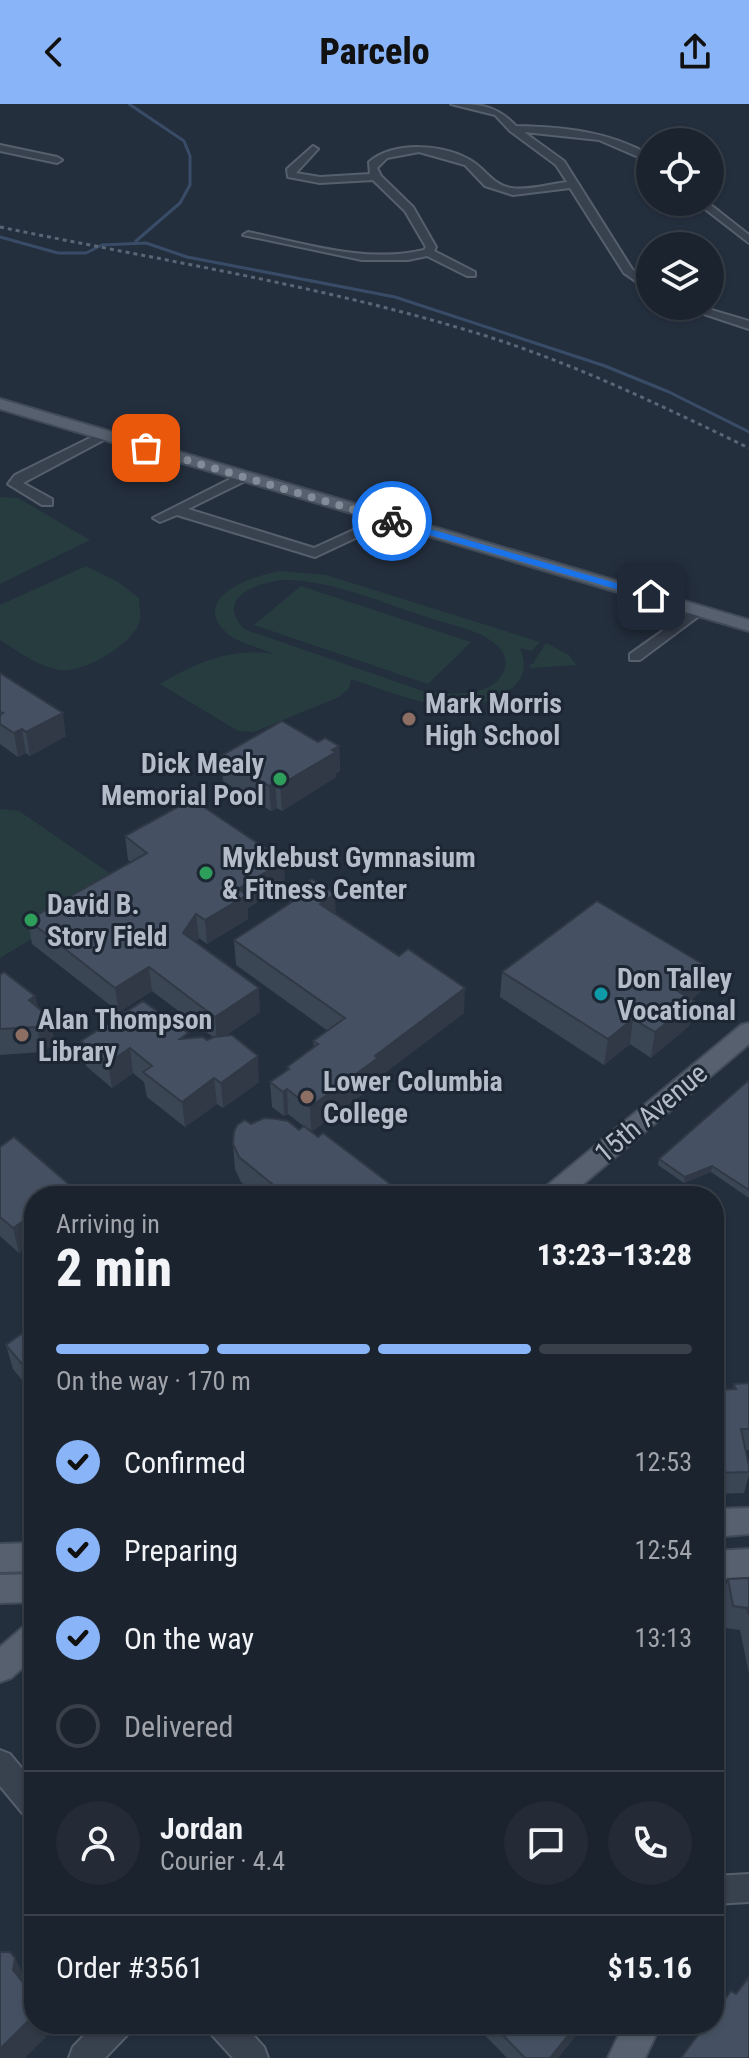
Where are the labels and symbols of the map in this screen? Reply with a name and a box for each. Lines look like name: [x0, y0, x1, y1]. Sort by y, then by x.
pin: [112, 414, 180, 482]
courier: [352, 481, 432, 561]
pin: [617, 562, 685, 630]
place label: Mark Morris High School: [425, 687, 562, 752]
marker: Mark Morris High School: [400, 710, 418, 728]
place label: Dick Mealy Memorial Pool: [101, 747, 265, 812]
marker: Dick Mealy Memorial Pool: [271, 770, 289, 788]
place label: Myklebust Gymnasium & Fitness Center: [222, 841, 476, 906]
marker: Myklebust Gymnasium & Fitness Center: [197, 864, 215, 882]
place label: David B. Story Field: [47, 888, 167, 953]
marker: David B. Story Field: [22, 911, 40, 929]
place label: Don Talley Vocational: [617, 962, 736, 1027]
marker: Don Talley Vocational: [592, 985, 610, 1003]
place label: Alan Thompson Library: [38, 1003, 212, 1068]
marker: Alan Thompson Library: [13, 1026, 31, 1044]
street label: 15th Avenue: [588, 1056, 714, 1170]
place label: Lower Columbia College: [323, 1065, 503, 1130]
marker: Lower Columbia College: [298, 1088, 316, 1106]

